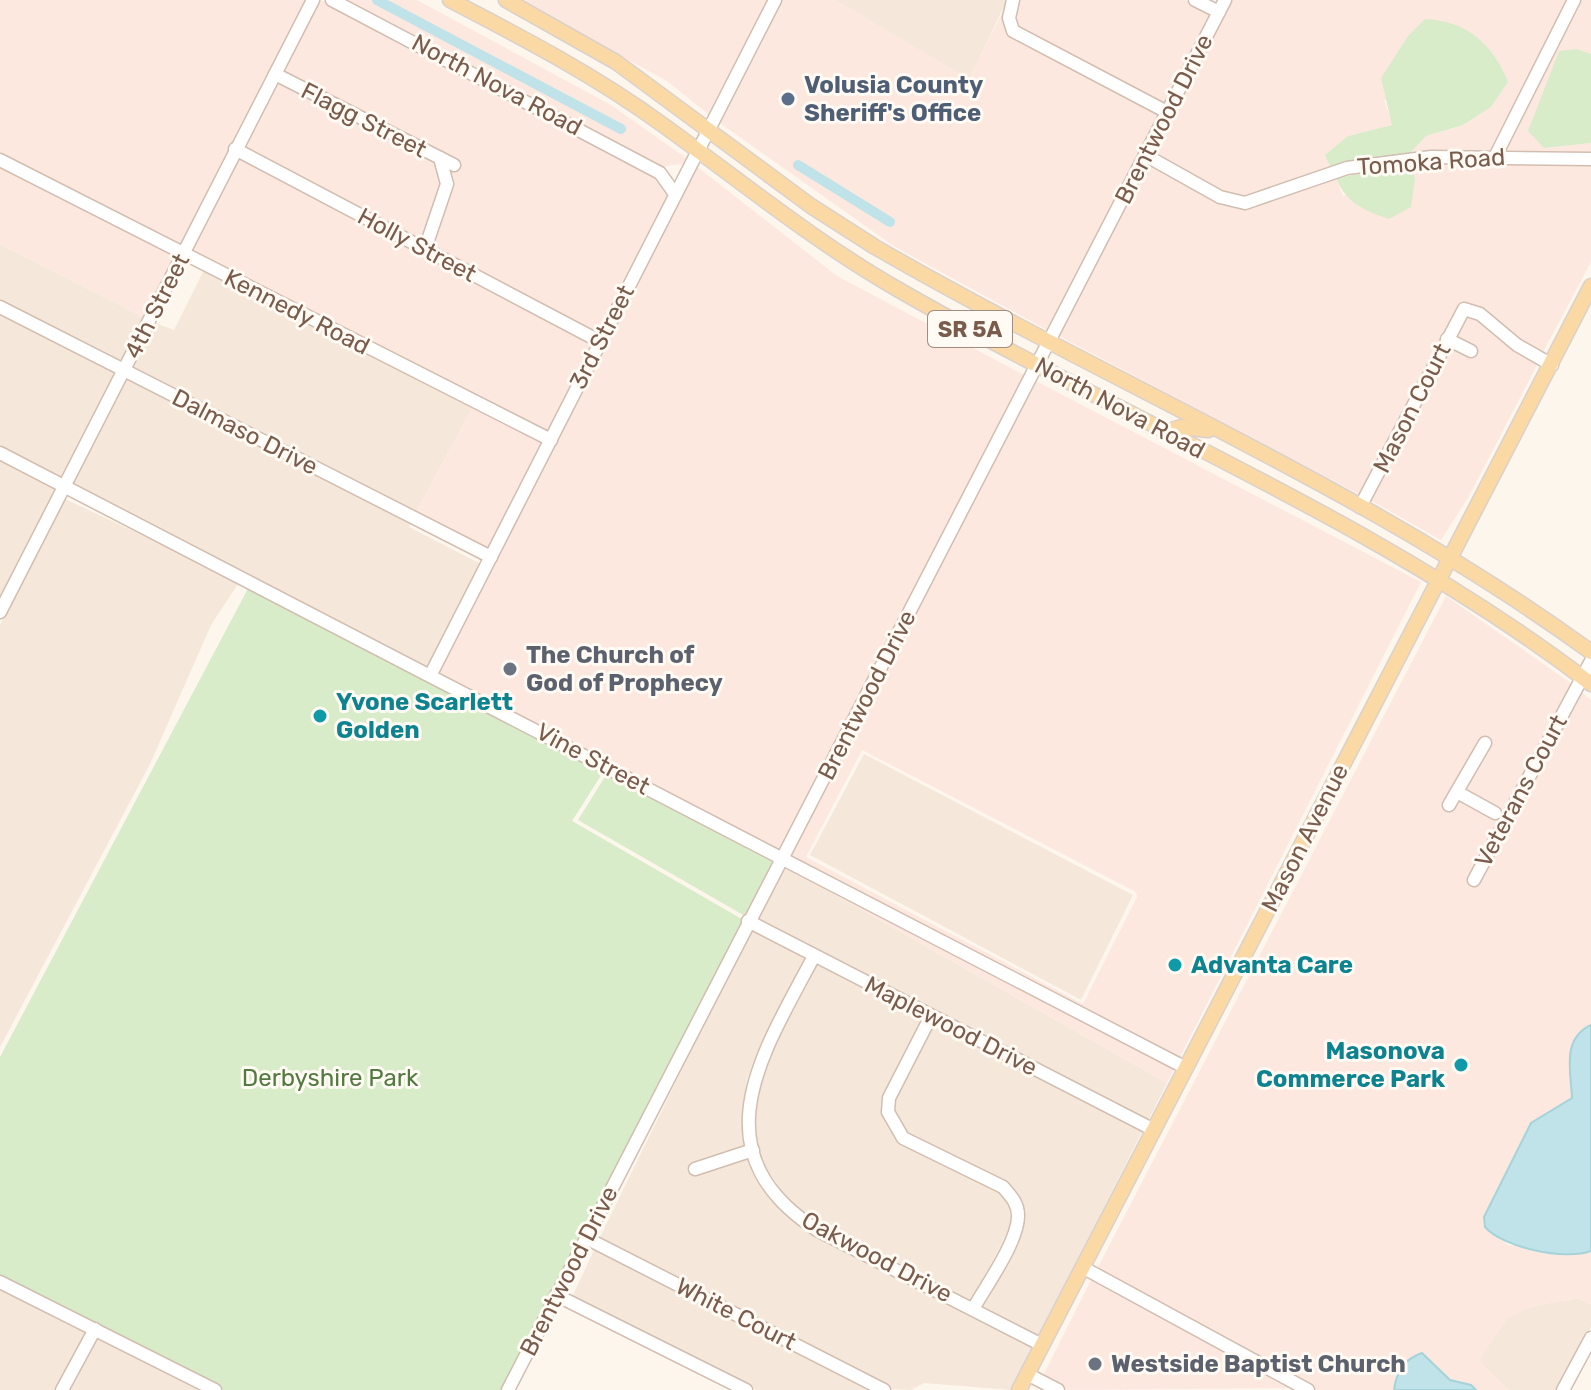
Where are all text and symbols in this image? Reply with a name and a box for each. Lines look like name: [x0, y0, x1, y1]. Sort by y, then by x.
street label: North Nova Road: [407, 28, 587, 142]
street label: Brentwood Drive: [1109, 30, 1219, 208]
place label: Volusia County Sheriff's Office: [804, 71, 983, 127]
street label: Flagg Street: [297, 76, 431, 164]
marker: Volusia County Sheriff's Office: [779, 90, 797, 108]
street label: Tomoka Road: [1356, 143, 1506, 181]
street label: Holly Street: [353, 202, 481, 288]
street label: 4th Street: [119, 249, 195, 363]
street label: Kennedy Road: [220, 263, 374, 361]
street label: 3rd Street: [564, 280, 640, 394]
road number: SR 5A: [928, 311, 1012, 347]
street label: Mason Court: [1367, 339, 1457, 477]
street label: North Nova Road: [1030, 351, 1210, 465]
street label: Dalmaso Drive: [167, 383, 323, 481]
street label: Brentwood Drive: [812, 606, 922, 784]
place label: The Church of God of Prophecy: [526, 641, 723, 697]
marker: The Church of God of Prophecy: [501, 660, 519, 678]
place label: Yvone Scarlett Golden: [336, 688, 513, 744]
marker: Yvone Scarlett Golden: [311, 707, 329, 725]
street label: Veterans Court: [1469, 710, 1573, 872]
street label: Vine Street: [531, 717, 655, 801]
street label: Mason Avenue: [1256, 759, 1354, 917]
place label: Advanta Care: [1191, 951, 1353, 979]
marker: Advanta Care: [1166, 956, 1184, 974]
street label: Maplewood Drive: [860, 970, 1042, 1082]
place label: Masonova Commerce Park: [1256, 1037, 1445, 1093]
marker: Masonova Commerce Park: [1452, 1056, 1470, 1074]
park label: Derbyshire Park: [242, 1064, 419, 1092]
street label: Brentwood Drive: [514, 1182, 624, 1360]
street label: Oakwood Drive: [797, 1206, 957, 1308]
street label: White Court: [671, 1272, 801, 1356]
place label: Westside Baptist Church: [1111, 1350, 1406, 1378]
marker: Westside Baptist Church: [1086, 1355, 1104, 1373]

